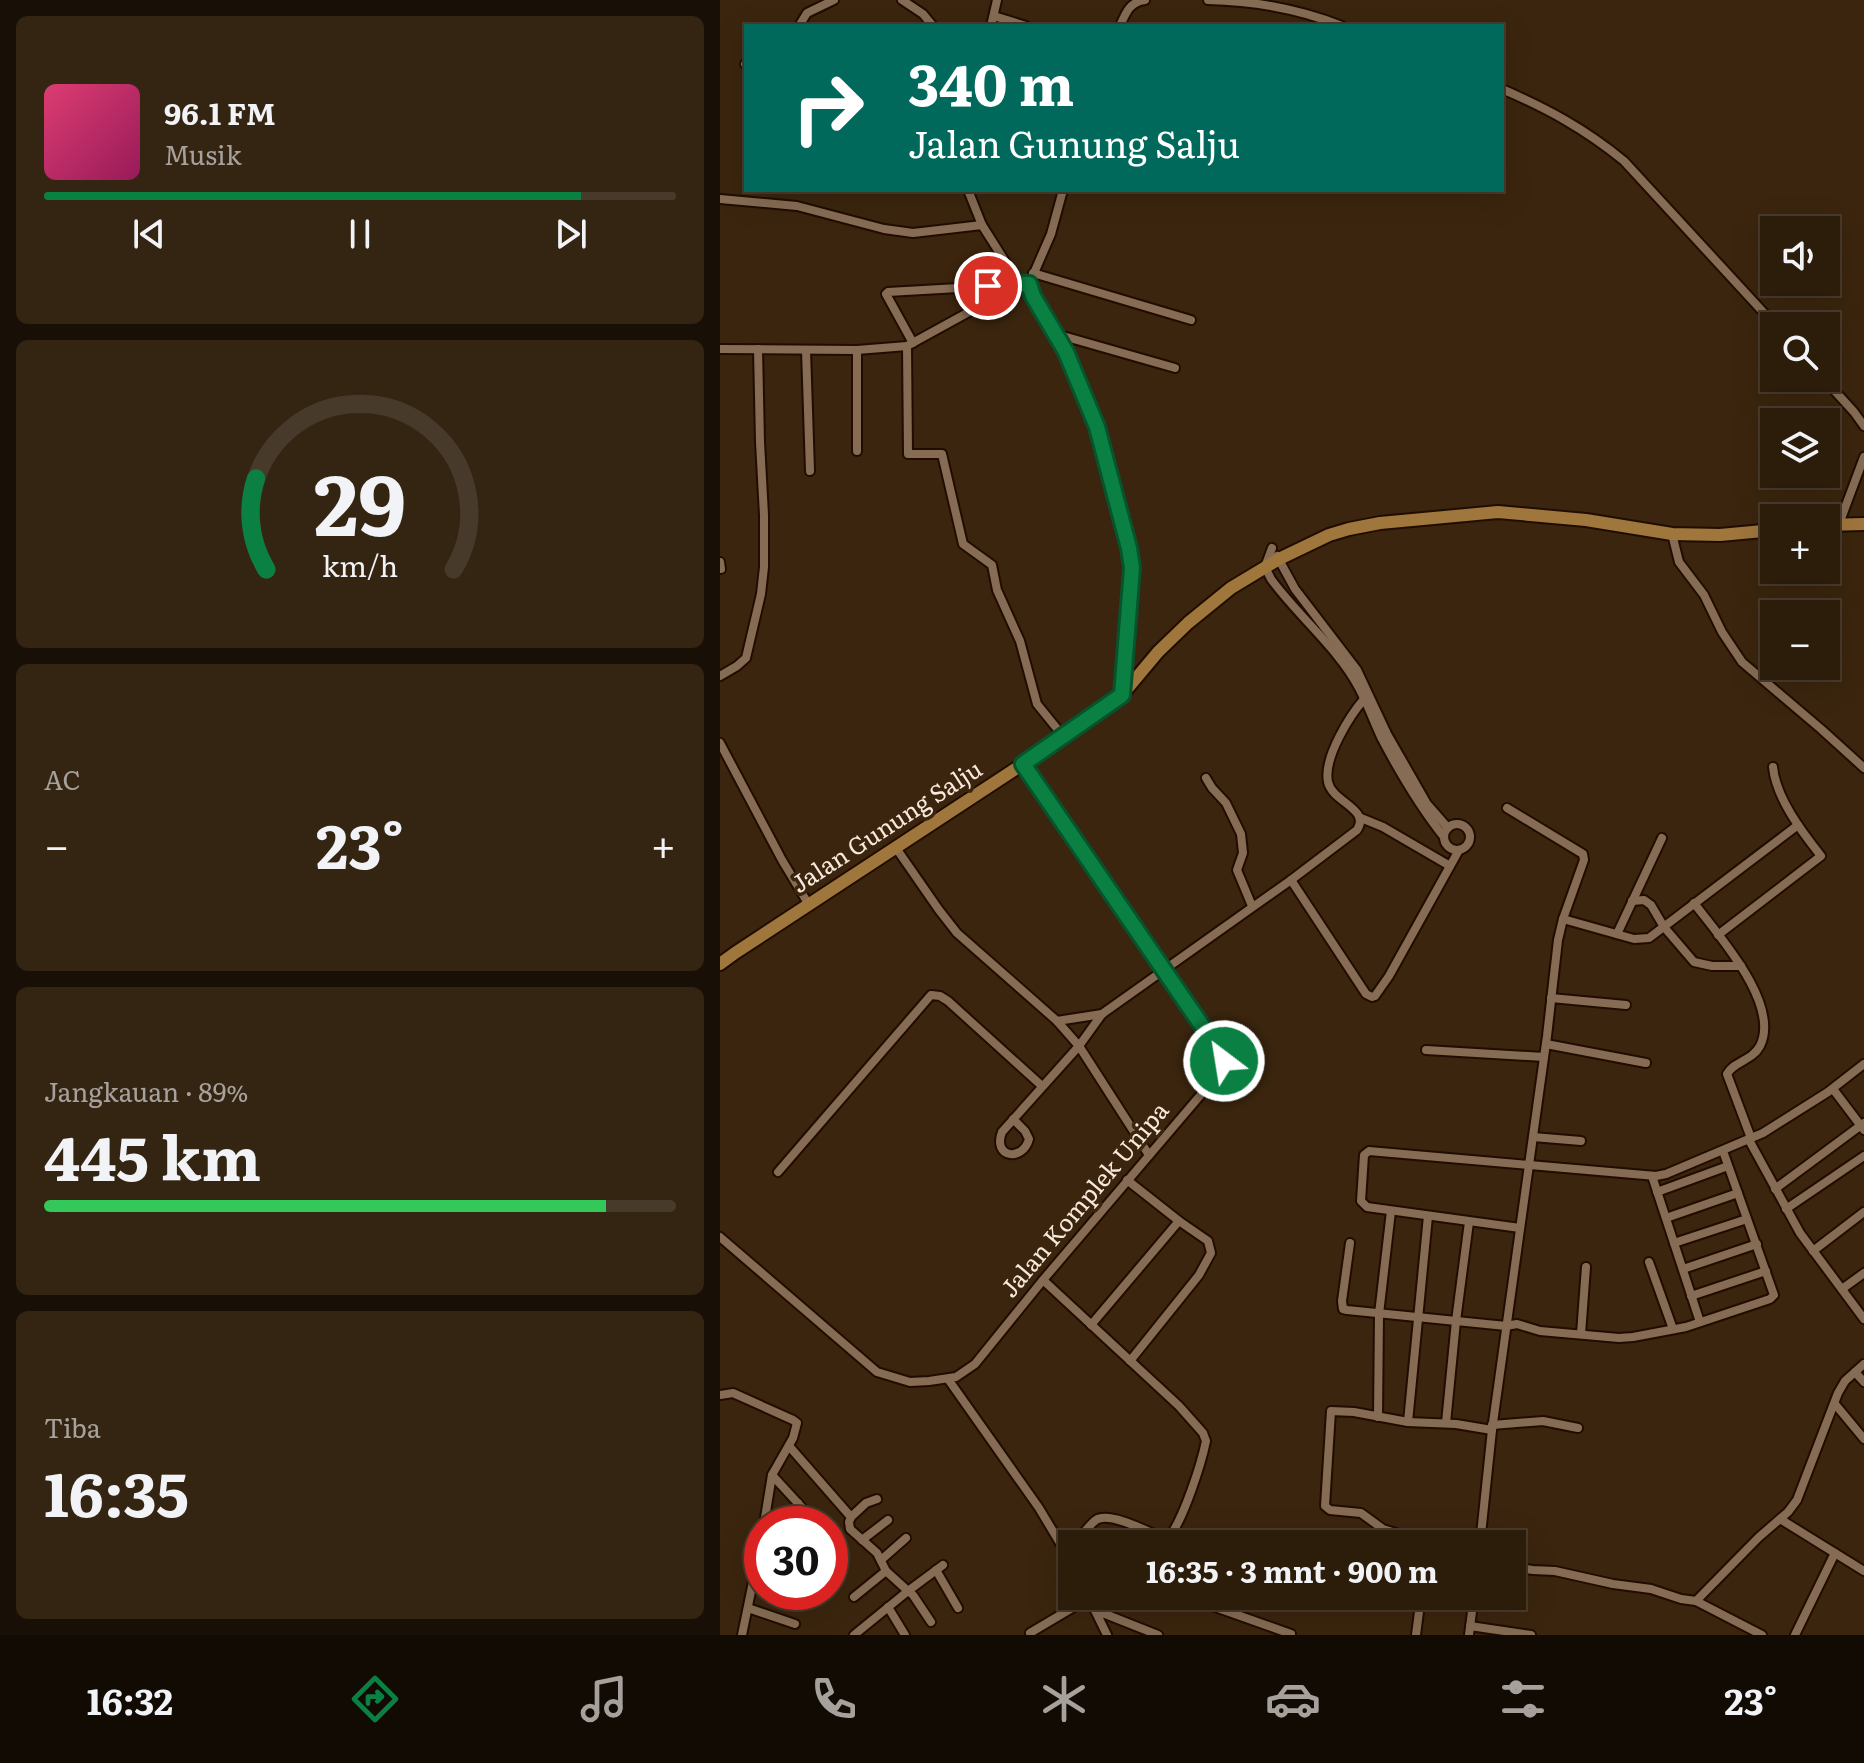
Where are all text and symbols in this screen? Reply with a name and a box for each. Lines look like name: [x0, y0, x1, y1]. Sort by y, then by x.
text: 340 m: [908, 40, 1074, 123]
icon: right: [776, 56, 880, 160]
text: 96.1 FM: [164, 90, 276, 134]
text: Jalan Gunung Salju: [908, 116, 1240, 169]
text: Musik: [164, 134, 242, 173]
icon: previous: [127, 212, 171, 256]
icon: pause: [338, 212, 382, 256]
icon: next: [549, 212, 593, 256]
map controls: [1760, 216, 1840, 680]
button: sound: [1760, 216, 1840, 296]
pin: [954, 252, 1022, 320]
icon: arrive: [966, 264, 1010, 308]
button: search: [1760, 312, 1840, 392]
button: layers: [1760, 408, 1840, 488]
text: 29: [314, 437, 406, 561]
button: +: [1760, 504, 1840, 584]
text: km/h: [322, 543, 398, 586]
button: −: [1760, 600, 1840, 680]
street label: Jalan Gunung Salju: [783, 750, 988, 900]
text: AC: [44, 759, 81, 798]
text: 23°: [316, 798, 404, 887]
text: −: [44, 810, 70, 876]
text: +: [650, 810, 676, 876]
position arrow: [1182, 1019, 1266, 1103]
text: Jangkauan · 89%: [44, 1071, 248, 1110]
street label: Jalan Komplek Unipa: [991, 1093, 1175, 1304]
text: 445 km: [44, 1110, 261, 1199]
text: Tiba: [44, 1407, 101, 1446]
text: 16:35: [44, 1446, 189, 1535]
speed limit sign: 30: [744, 1506, 848, 1610]
text: 16:35 · 3 mnt · 900 m: [1146, 1548, 1438, 1592]
icon: directions: [347, 1671, 403, 1727]
icon: music: [576, 1671, 632, 1727]
icon: phone: [806, 1671, 862, 1727]
icon: climate: [1036, 1671, 1092, 1727]
icon: car: [1265, 1671, 1321, 1727]
icon: filters: [1495, 1671, 1551, 1727]
text: 16:32: [87, 1673, 173, 1726]
text: 23°: [1724, 1673, 1777, 1726]

